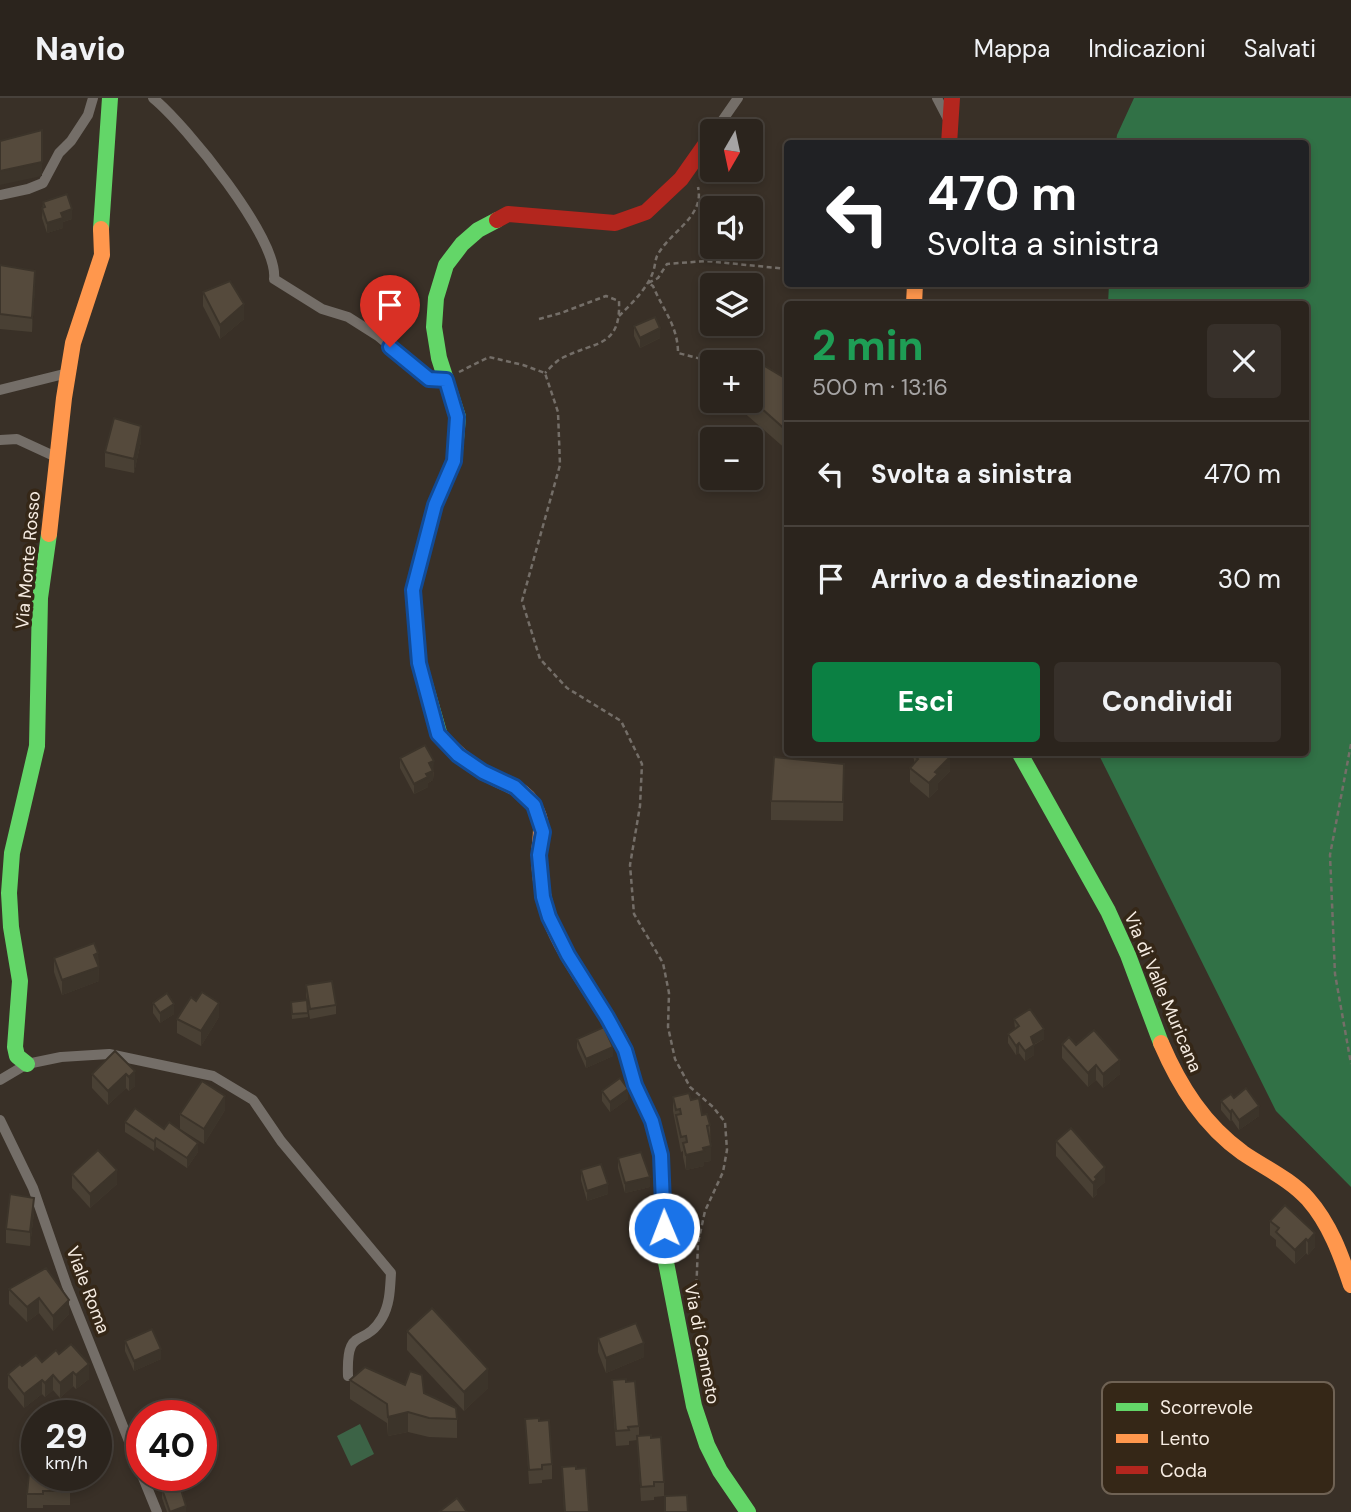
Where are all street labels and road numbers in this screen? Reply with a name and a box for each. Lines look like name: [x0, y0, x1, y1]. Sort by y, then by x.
street label: Via Monte Rosso: [10, 490, 46, 630]
street label: Via di Valle Muricana: [1118, 908, 1208, 1076]
street label: Viale Roma: [60, 1243, 116, 1337]
street label: Via di Canneto: [679, 1282, 725, 1406]

